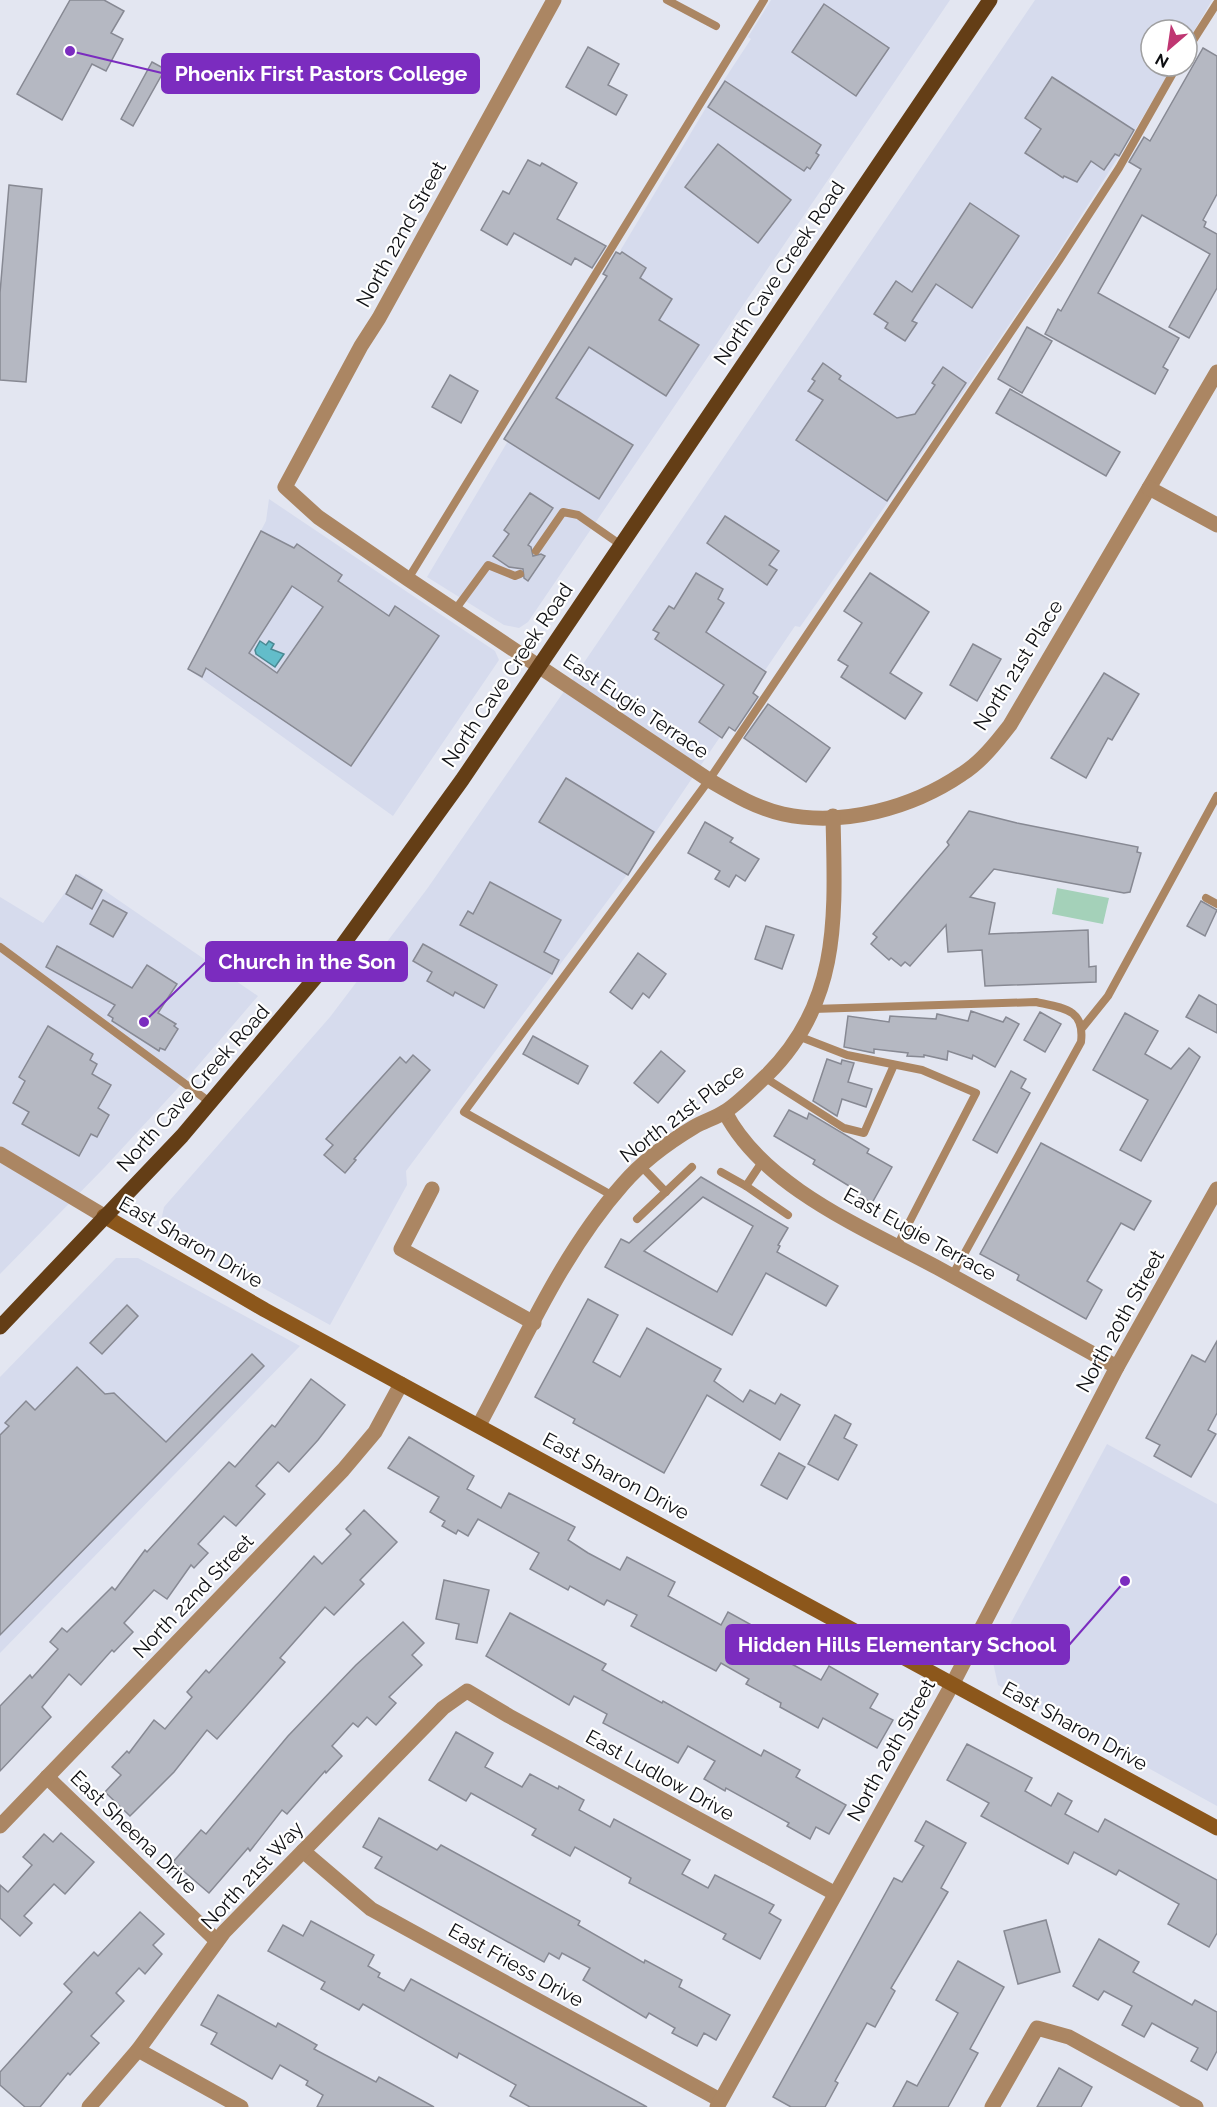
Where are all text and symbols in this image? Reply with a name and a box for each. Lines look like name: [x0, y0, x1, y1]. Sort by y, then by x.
north arrow: [1139, 18, 1199, 78]
text: N: [1152, 49, 1172, 72]
callout: Phoenix First Pastors College: [162, 54, 479, 93]
text: Phoenix First Pastors College: [175, 61, 468, 86]
street label: North 22nd Street: [351, 157, 451, 311]
street label: North Cave Creek Road: [708, 176, 850, 370]
street label: North Cave Creek Road: [436, 578, 578, 772]
street label: North 21st Place: [968, 595, 1068, 735]
street label: East Eugie Terrace: [559, 648, 714, 764]
callout: Church in the Son: [206, 942, 407, 981]
text: Church in the Son: [218, 949, 396, 974]
street label: North Cave Creek Road: [112, 999, 274, 1177]
street label: North 21st Place: [615, 1058, 749, 1168]
street label: East Eugie Terrace: [840, 1182, 1001, 1286]
street label: East Sharon Drive: [115, 1191, 267, 1293]
street label: North 20th Street: [1071, 1245, 1169, 1396]
street label: East Sharon Drive: [539, 1427, 693, 1525]
street label: North 22nd Street: [128, 1529, 259, 1663]
callout: Hidden Hills Elementary School: [726, 1625, 1069, 1664]
text: Hidden Hills Elementary School: [738, 1632, 1057, 1657]
street label: North 20th Street: [842, 1674, 940, 1825]
street label: East Sharon Drive: [998, 1676, 1152, 1776]
street label: East Ludlow Drive: [582, 1724, 739, 1826]
street label: East Sheena Drive: [66, 1765, 203, 1899]
street label: North 21st Way: [196, 1816, 308, 1934]
street label: East Friess Drive: [444, 1918, 588, 2012]

